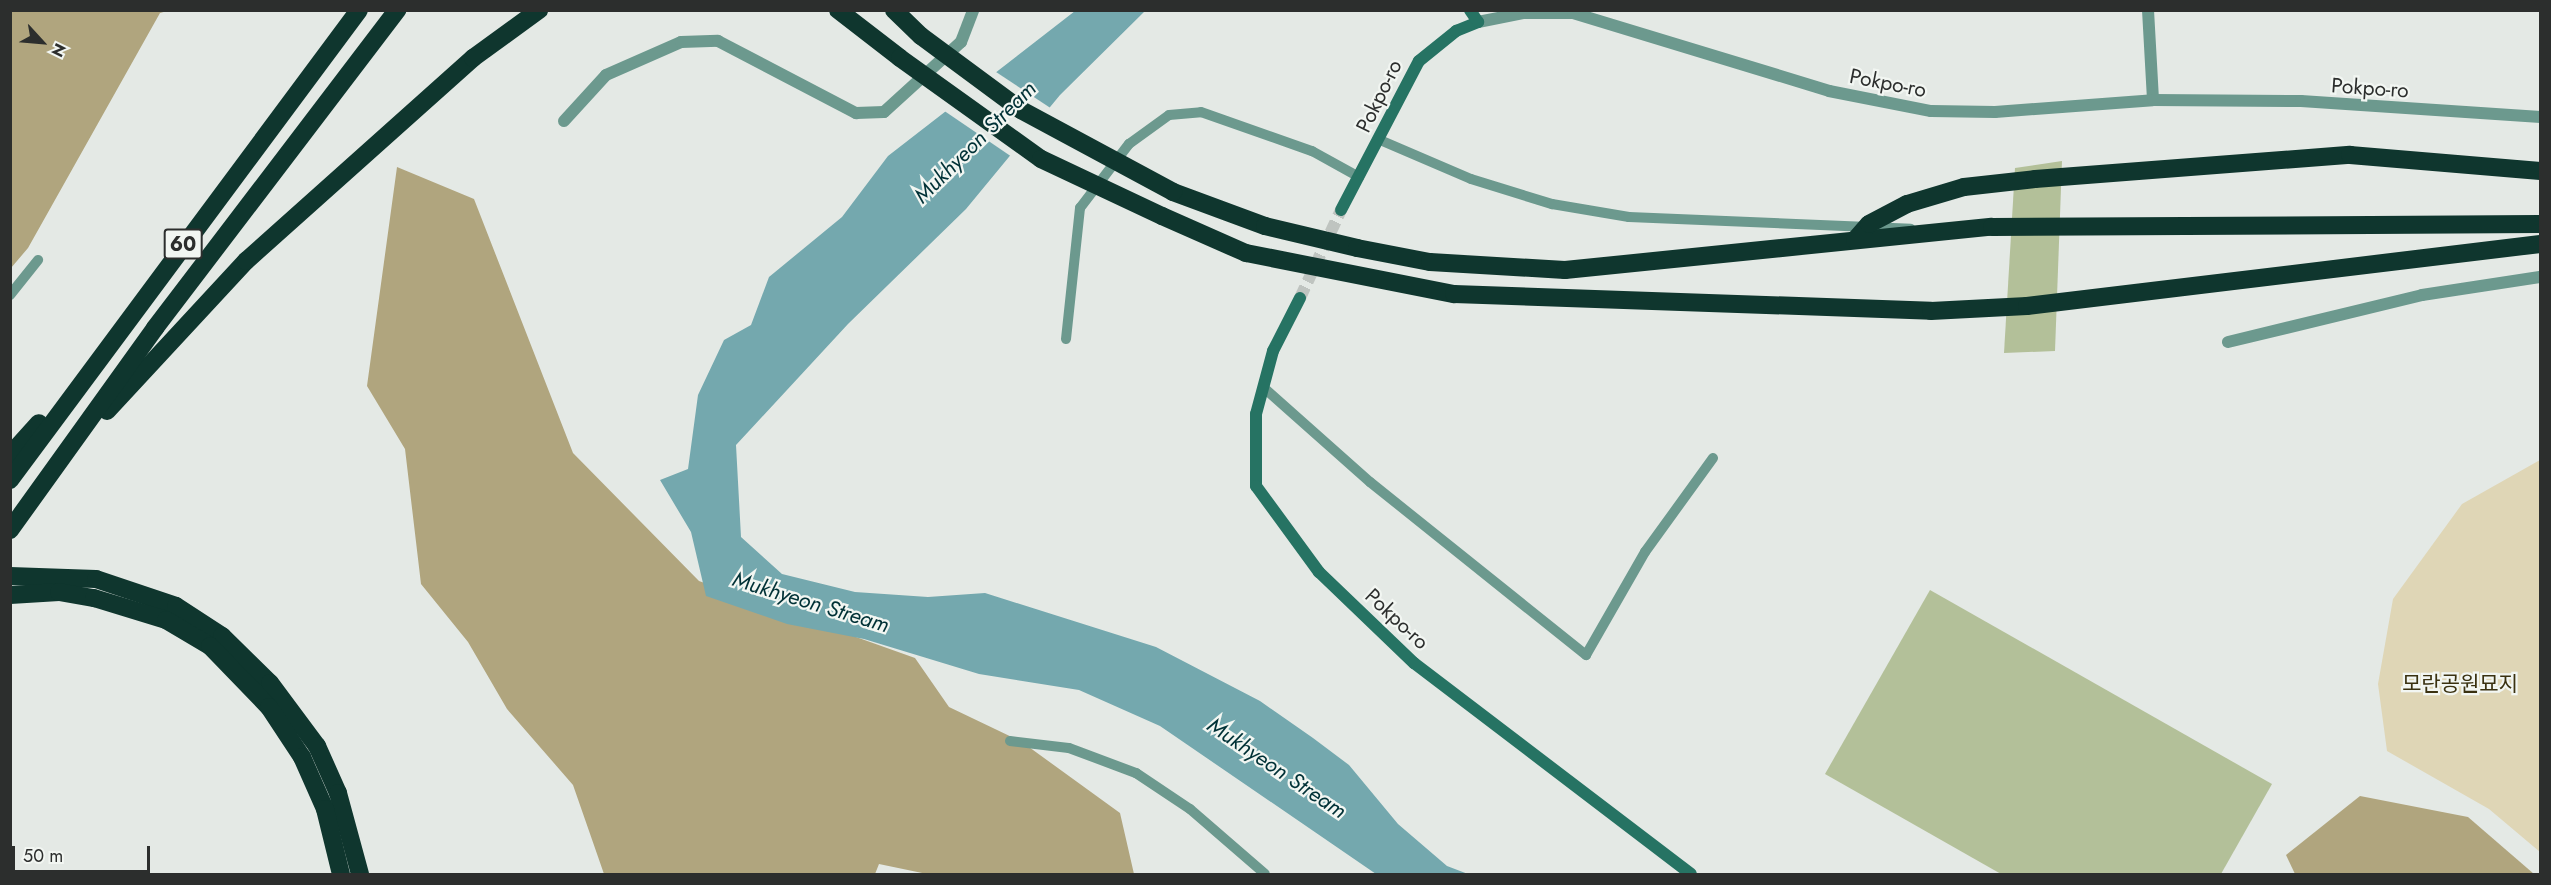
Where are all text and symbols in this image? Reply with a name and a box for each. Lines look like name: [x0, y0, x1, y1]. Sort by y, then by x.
north arrow: [12, 12, 72, 72]
text: N: [46, 39, 72, 61]
street label: Pokpo-ro: [1351, 56, 1407, 136]
street label: Pokpo-ro: [1847, 63, 1929, 103]
street label: Pokpo-ro: [2330, 73, 2410, 103]
water label: Mukhyeon Stream: [908, 75, 1042, 209]
road number: 60: [164, 227, 202, 261]
water label: Mukhyeon Stream: [730, 566, 892, 638]
street label: Pokpo-ro: [1360, 583, 1434, 655]
park label: 모란공원묘지: [2402, 671, 2518, 697]
water label: Mukhyeon Stream: [1202, 712, 1352, 824]
scale bar: [15, 834, 153, 872]
text: 50 m: [23, 843, 63, 869]

